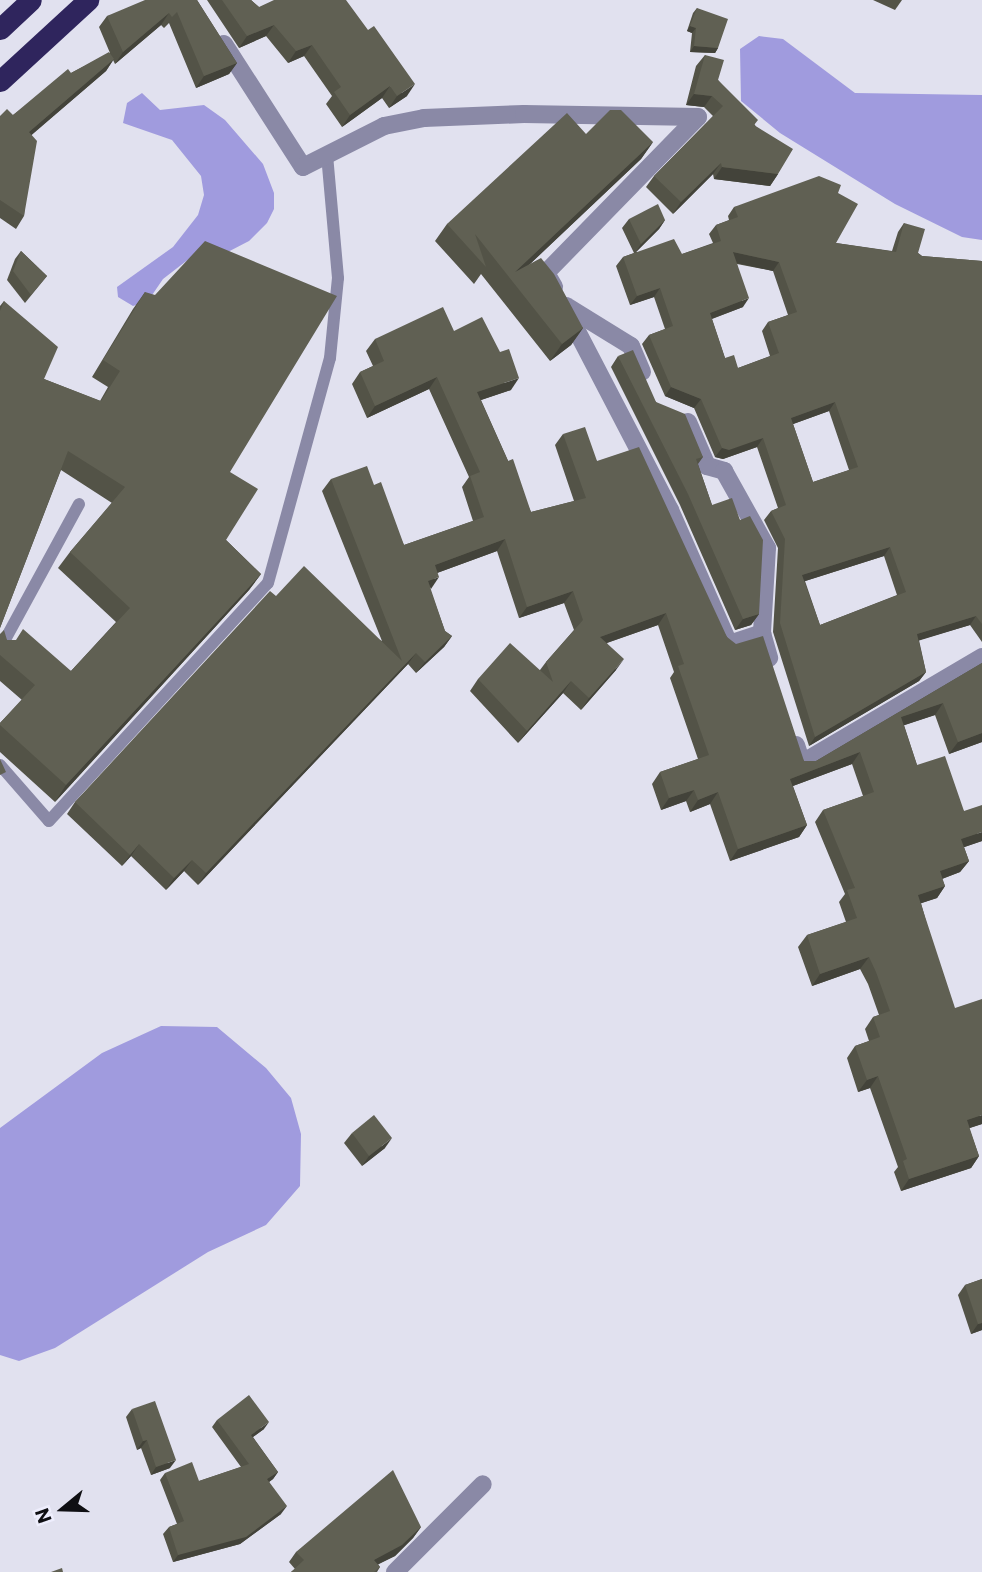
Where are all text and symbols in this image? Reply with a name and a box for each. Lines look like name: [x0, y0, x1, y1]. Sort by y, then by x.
north arrow: [28, 1474, 98, 1544]
text: N: [29, 1506, 56, 1526]

